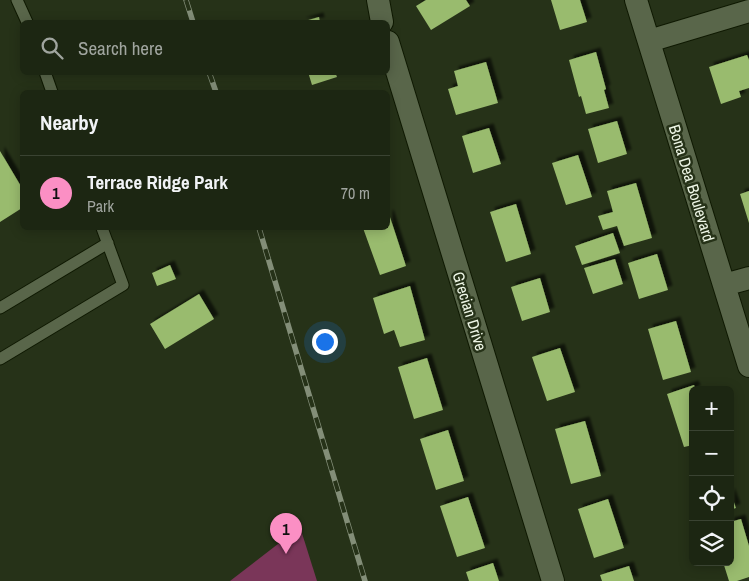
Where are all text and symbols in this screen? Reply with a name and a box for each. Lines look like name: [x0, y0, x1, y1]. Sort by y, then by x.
search box: [20, 20, 390, 75]
icon: search: [38, 34, 66, 62]
text: Search here: [78, 35, 163, 61]
text: Nearby: [40, 108, 98, 137]
street label: Bona Dea Boulevard: [664, 122, 720, 244]
text: Terrace Ridge Park: [87, 169, 228, 195]
text: 1: [52, 182, 60, 204]
text: 70 m: [341, 182, 370, 204]
text: Park: [87, 195, 114, 217]
street label: Grecian Drive: [448, 269, 492, 353]
your location: [312, 329, 338, 355]
map controls: [689, 386, 734, 566]
button: +: [689, 386, 734, 431]
button: −: [689, 431, 734, 476]
button: locate: [689, 476, 734, 521]
pin: 1: [270, 513, 302, 554]
button: layers: [689, 521, 734, 566]

